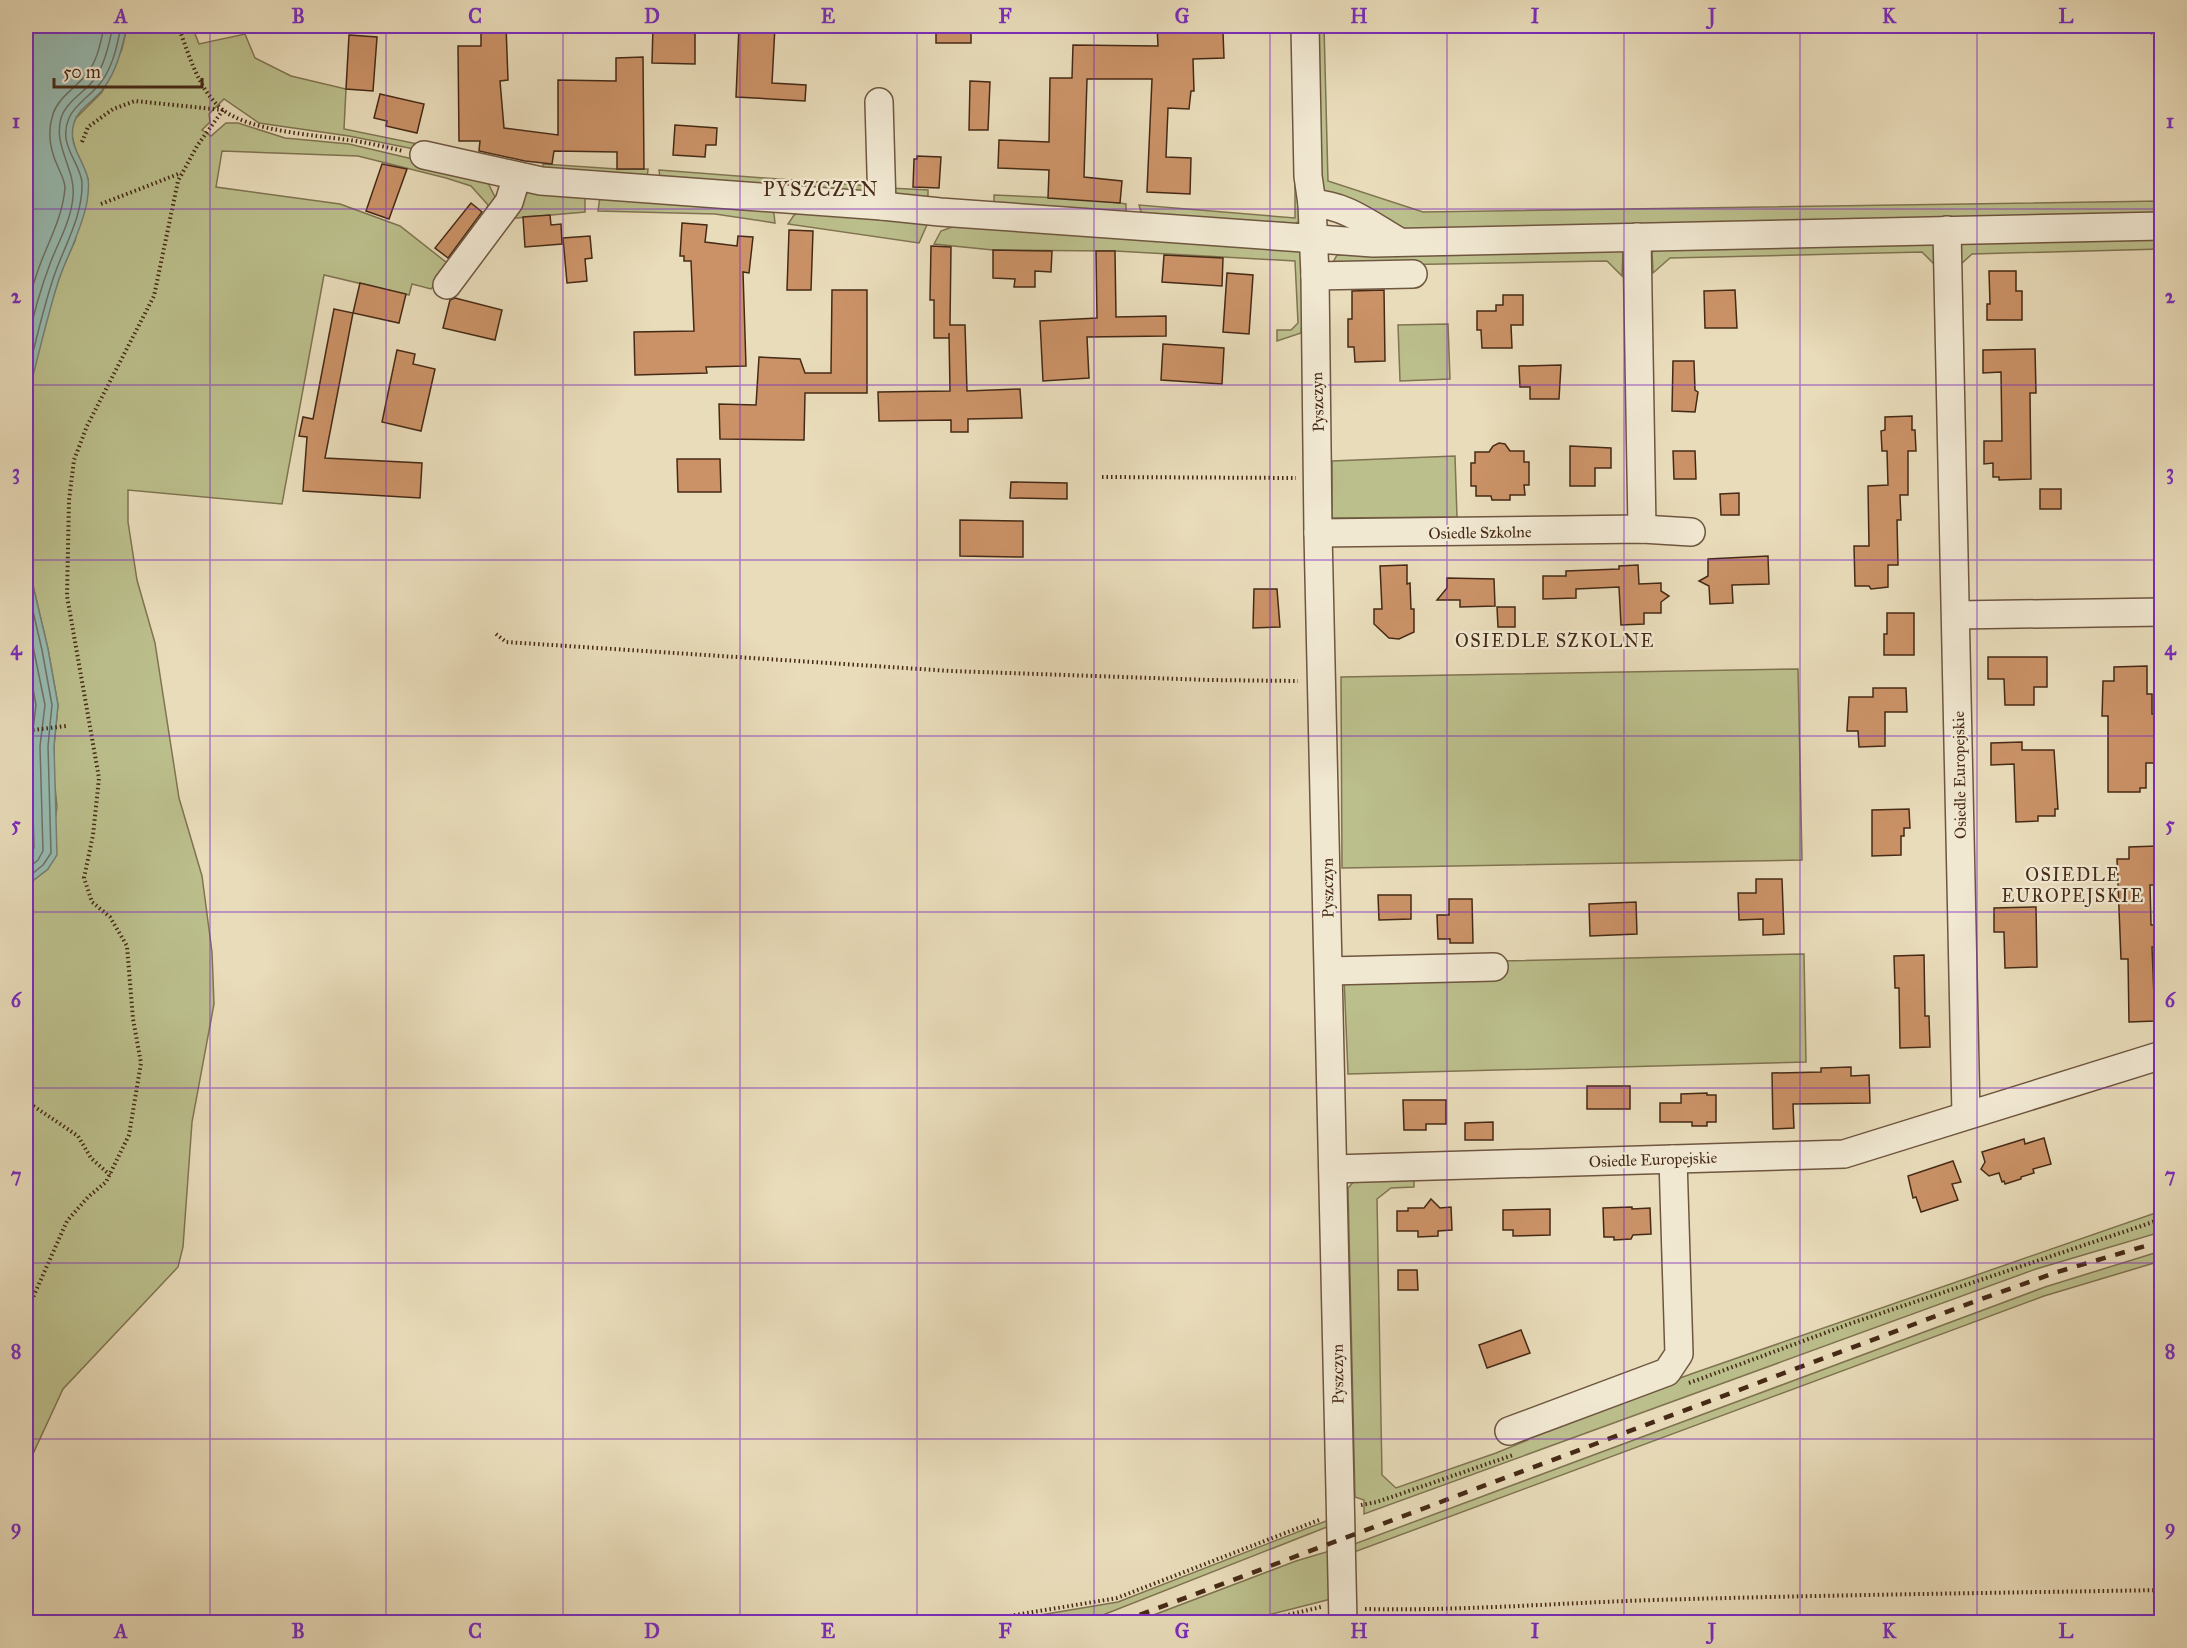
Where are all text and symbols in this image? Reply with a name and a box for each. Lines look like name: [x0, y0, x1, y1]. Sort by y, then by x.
text: A: [112, 4, 128, 28]
text: B: [291, 4, 305, 28]
text: C: [468, 4, 482, 28]
text: D: [644, 4, 660, 28]
text: E: [821, 4, 836, 28]
text: F: [998, 4, 1012, 28]
text: G: [1175, 4, 1190, 28]
text: H: [1350, 4, 1368, 28]
text: I: [1531, 4, 1540, 28]
text: J: [1705, 4, 1717, 30]
text: K: [1882, 4, 1897, 28]
text: L: [2059, 4, 2074, 28]
scale bar: [54, 51, 202, 89]
text: 50 m: [63, 61, 101, 83]
text: 1: [12, 109, 20, 133]
text: 1: [2166, 109, 2174, 133]
district label: PYSZCZYN: [763, 177, 879, 201]
text: 2: [11, 284, 22, 308]
text: 2: [2165, 284, 2176, 308]
street label: Pyszczyn: [1307, 371, 1328, 432]
text: 3: [12, 460, 20, 485]
text: 3: [2166, 460, 2174, 485]
street label: Osiedle Szkolne: [1428, 522, 1532, 543]
district label: OSIEDLE SZKOLNE: [1455, 630, 1655, 652]
text: 4: [10, 636, 22, 661]
text: 4: [2164, 636, 2176, 661]
street label: Osiedle Europejskie: [1949, 710, 1970, 839]
text: 5: [11, 812, 21, 836]
text: 5: [2165, 812, 2175, 836]
street label: Pyszczyn: [1317, 857, 1338, 918]
district label: OSIEDLE EUROPEJSKIE: [2001, 864, 2145, 908]
text: 6: [11, 988, 23, 1012]
text: 6: [2165, 988, 2177, 1012]
street label: Osiedle Europejskie: [1589, 1148, 1718, 1171]
text: 7: [11, 1163, 22, 1187]
text: 7: [2165, 1163, 2176, 1187]
text: 8: [11, 1339, 21, 1363]
text: 8: [2165, 1339, 2175, 1363]
street label: Pyszczyn: [1327, 1343, 1348, 1404]
text: 9: [11, 1515, 21, 1540]
text: 9: [2165, 1515, 2175, 1540]
text: A: [112, 1619, 128, 1643]
text: B: [291, 1619, 305, 1643]
text: C: [468, 1619, 482, 1643]
text: D: [644, 1619, 660, 1643]
text: E: [821, 1619, 836, 1643]
text: F: [998, 1619, 1012, 1643]
text: G: [1175, 1619, 1190, 1643]
text: H: [1350, 1619, 1368, 1643]
text: I: [1531, 1619, 1540, 1643]
text: J: [1705, 1619, 1717, 1645]
text: K: [1882, 1619, 1897, 1643]
text: L: [2059, 1619, 2074, 1643]

